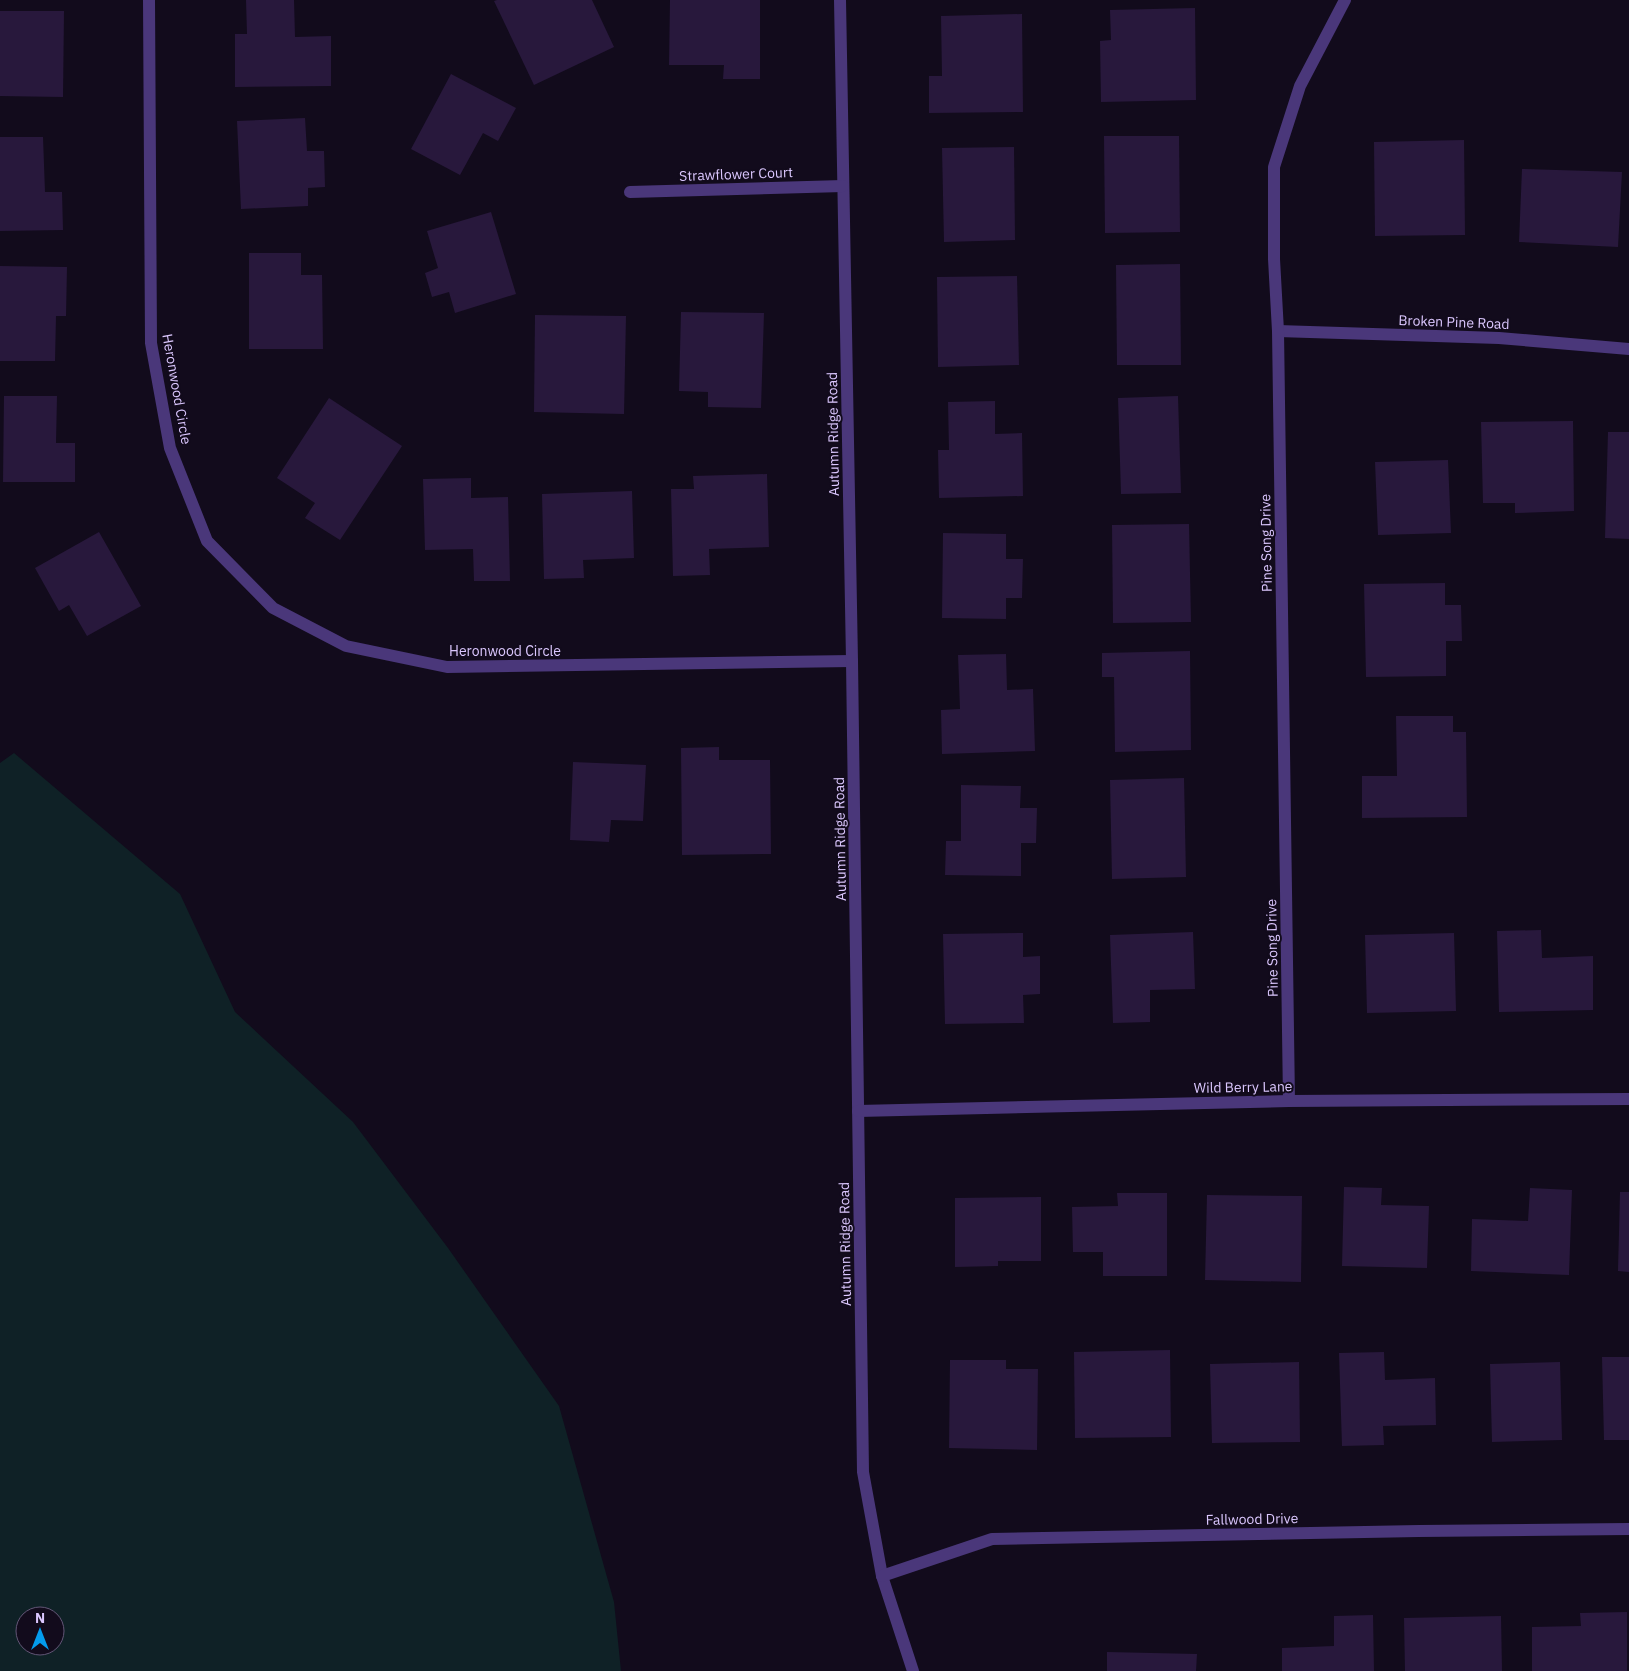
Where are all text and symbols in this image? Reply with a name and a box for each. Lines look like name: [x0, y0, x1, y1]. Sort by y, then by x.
street label: Strawflower Court: [679, 163, 793, 185]
street label: Broken Pine Road: [1398, 311, 1510, 333]
street label: Heronwood Circle: [158, 332, 196, 446]
street label: Autumn Ridge Road: [823, 372, 843, 496]
street label: Pine Song Drive: [1256, 494, 1276, 592]
street label: Heronwood Circle: [449, 642, 561, 660]
street label: Autumn Ridge Road: [830, 777, 850, 901]
street label: Pine Song Drive: [1262, 899, 1282, 997]
street label: Wild Berry Lane: [1193, 1077, 1293, 1097]
street label: Autumn Ridge Road: [835, 1182, 855, 1306]
street label: Fallwood Drive: [1206, 1509, 1299, 1529]
north arrow: [15, 1606, 65, 1656]
text: N: [35, 1609, 45, 1627]

